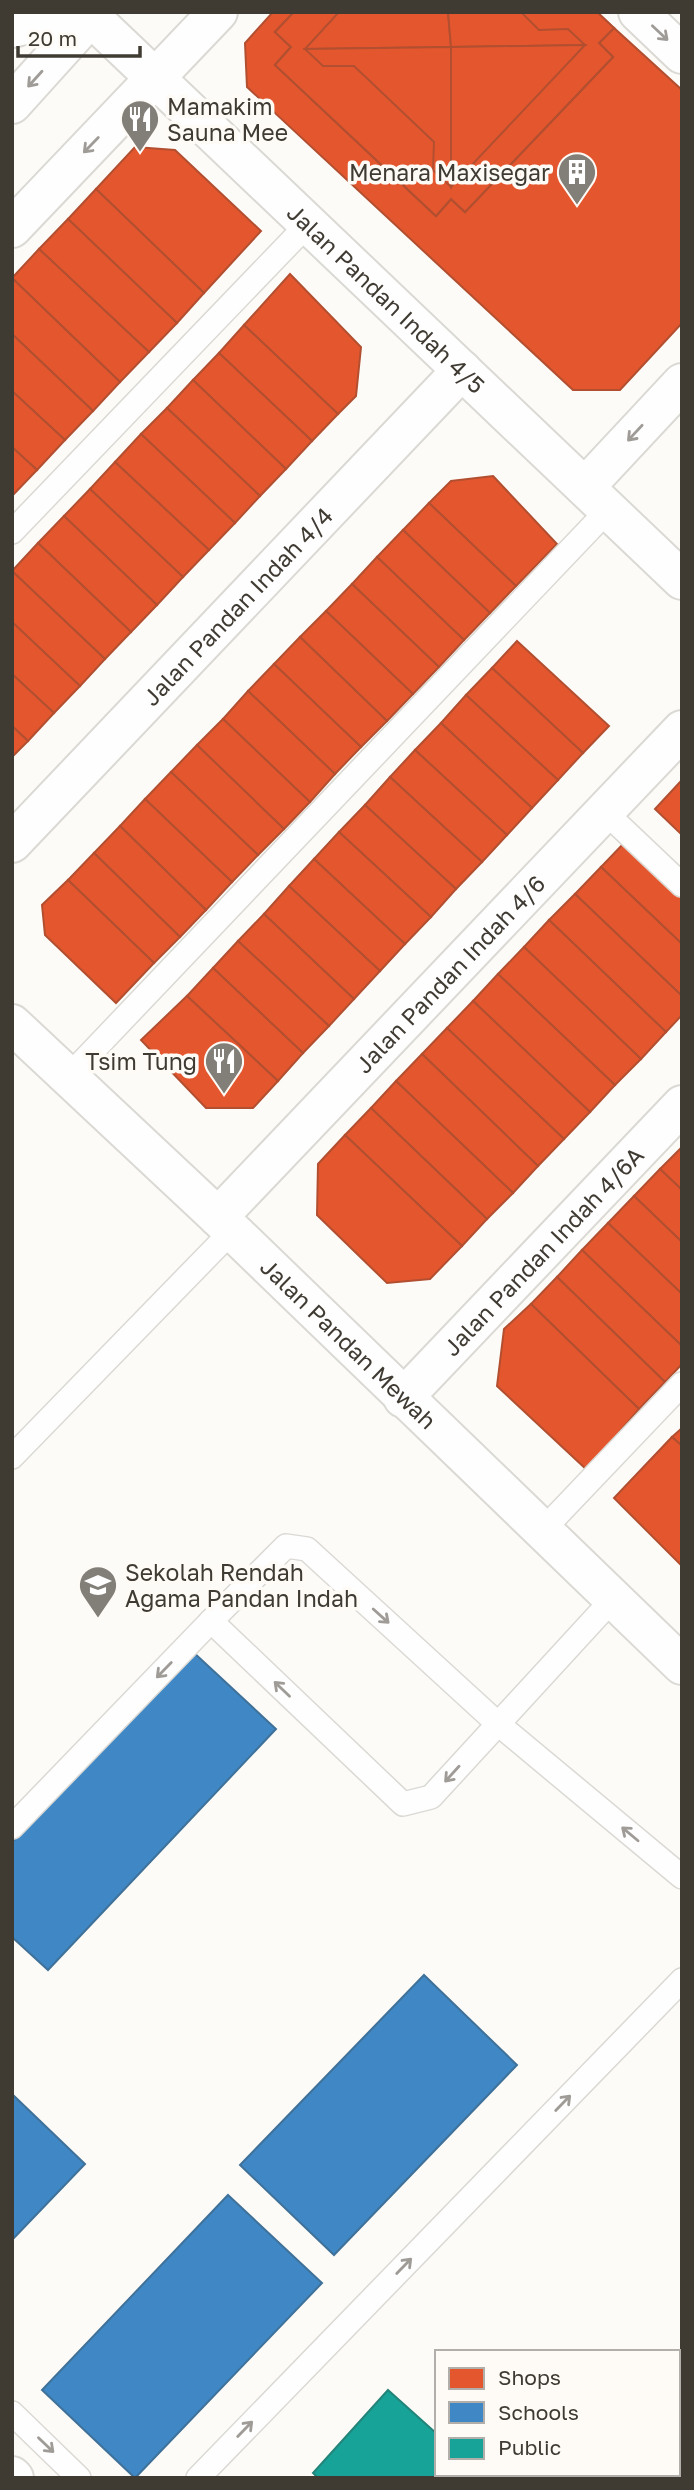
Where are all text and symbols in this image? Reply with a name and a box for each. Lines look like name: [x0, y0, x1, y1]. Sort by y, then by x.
scale bar: [18, 14, 140, 58]
one-way arrow: [651, 24, 668, 41]
text: 20 m: [28, 25, 77, 51]
one-way arrow: [27, 70, 43, 88]
place label: Mamakim Sauna Mee: [167, 92, 288, 146]
restaurant icon: Mamakim Sauna Mee: [119, 98, 161, 153]
one-way arrow: [83, 136, 100, 153]
building icon: Menara Maxisegar: [556, 151, 598, 206]
place label: Menara Maxisegar: [349, 158, 550, 186]
street label: Jalan Pandan Indah 4/5: [282, 198, 491, 399]
one-way arrow: [627, 424, 644, 441]
street label: Jalan Pandan Indah 4/4: [137, 501, 338, 711]
street label: Jalan Pandan Indah 4/6: [349, 869, 550, 1078]
restaurant icon: Tsim Tung: [203, 1040, 245, 1095]
place label: Tsim Tung: [85, 1047, 197, 1075]
street label: Jalan Pandan Indah 4/6A: [437, 1141, 649, 1361]
street label: Jalan Pandan Mewah: [255, 1252, 442, 1434]
place label: Sekolah Rendah Agama Pandan Indah: [125, 1558, 358, 1612]
school or university icon: Sekolah Rendah Agama Pandan Indah: [77, 1564, 119, 1619]
one-way arrow: [372, 1607, 389, 1624]
one-way arrow: [155, 1661, 172, 1678]
one-way arrow: [274, 1680, 291, 1697]
one-way arrow: [444, 1764, 460, 1782]
one-way arrow: [621, 1826, 639, 1841]
one-way arrow: [554, 2094, 571, 2111]
one-way arrow: [396, 2258, 413, 2275]
legend: [435, 2350, 680, 2476]
text: Shops: [498, 2364, 561, 2390]
text: Schools: [498, 2399, 579, 2425]
one-way arrow: [237, 2421, 254, 2438]
text: Public: [498, 2434, 561, 2460]
one-way arrow: [37, 2437, 54, 2454]

